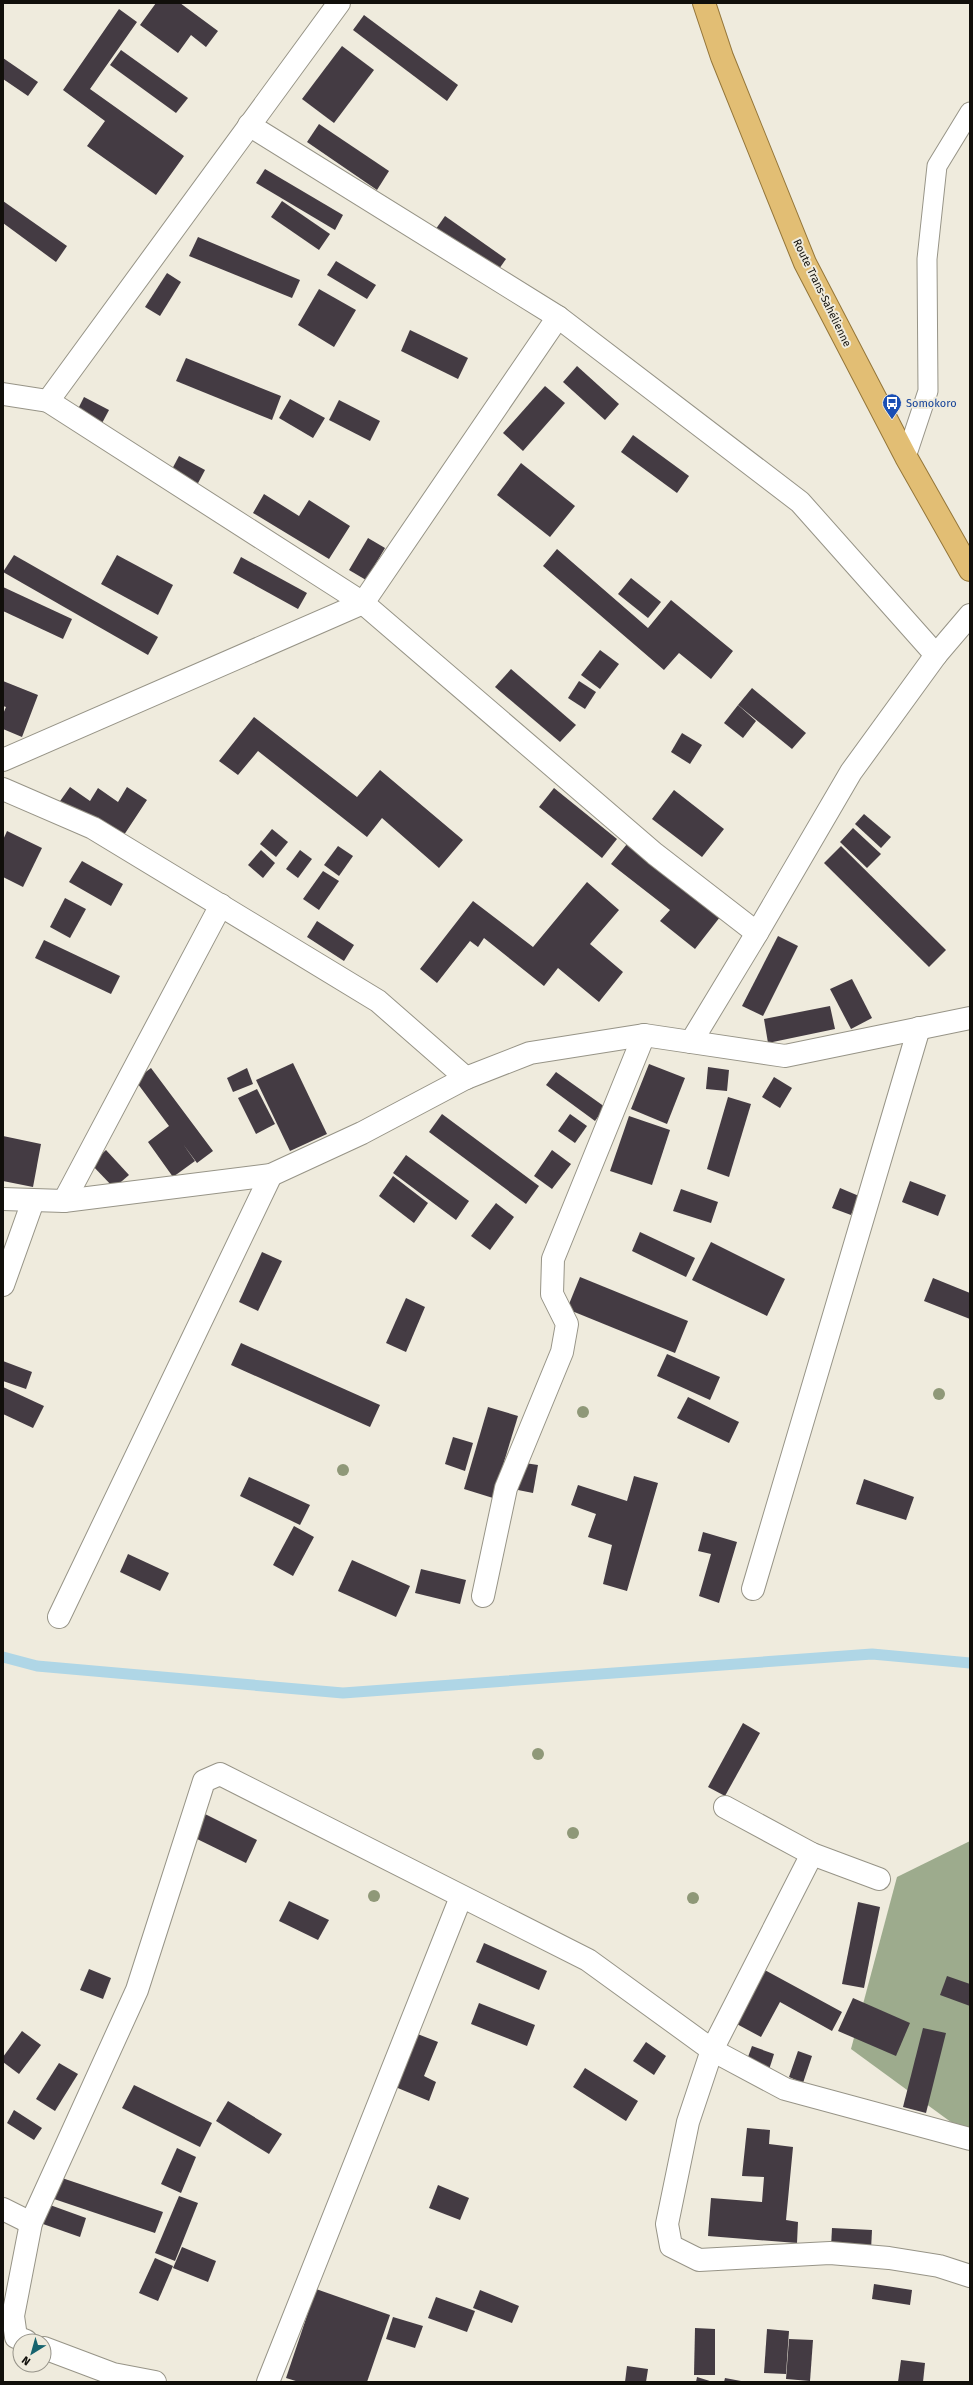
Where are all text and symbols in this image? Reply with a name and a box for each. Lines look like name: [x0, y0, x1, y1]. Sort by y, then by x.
street label: Route Trans-Sahélienne: [790, 237, 854, 349]
bus stop icon: Somokoro: [881, 392, 903, 420]
place label: Somokoro: [906, 397, 957, 410]
north arrow: [12, 2333, 52, 2373]
text: N: [19, 2353, 33, 2368]

